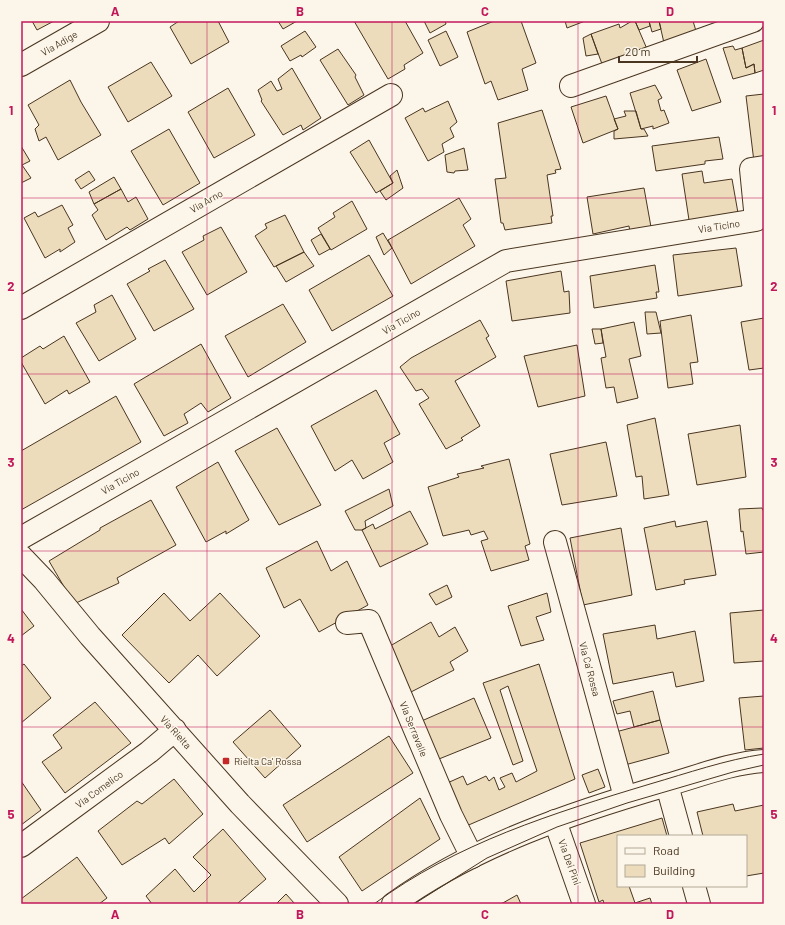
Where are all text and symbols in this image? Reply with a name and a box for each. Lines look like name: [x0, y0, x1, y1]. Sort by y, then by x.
text: A: [111, 3, 120, 19]
text: B: [296, 3, 304, 19]
text: C: [481, 3, 489, 19]
text: D: [666, 3, 674, 19]
street label: Via Adige: [39, 28, 79, 58]
scale bar: [619, 38, 697, 64]
text: 20 m: [625, 44, 651, 58]
text: 1: [9, 102, 13, 118]
text: 1: [772, 102, 776, 118]
street label: Via Arno: [187, 187, 225, 215]
street label: Via Ticino: [697, 217, 741, 235]
text: 2: [7, 278, 15, 294]
text: 2: [770, 278, 778, 294]
street label: Via Ticino: [380, 305, 422, 337]
text: 3: [7, 454, 15, 470]
text: 3: [770, 454, 778, 470]
street label: Via Ticino: [99, 465, 141, 497]
text: 4: [7, 630, 15, 646]
text: 4: [770, 630, 778, 646]
street label: Via Ca' Rossa: [577, 640, 603, 698]
street label: Via Serravalle: [397, 700, 431, 758]
street label: Via Rielta: [158, 713, 194, 751]
place label: Rielta Ca' Rossa: [234, 755, 301, 767]
marker: Rielta Ca' Rossa: [221, 756, 231, 766]
street label: Via Comelico: [73, 768, 125, 810]
text: 5: [7, 806, 15, 822]
text: 5: [770, 806, 778, 822]
legend: [617, 835, 747, 887]
street label: Via Dei Pini: [556, 837, 584, 887]
text: Road: [653, 843, 680, 857]
text: Building: [653, 863, 695, 877]
text: A: [111, 906, 120, 922]
text: B: [296, 906, 304, 922]
text: C: [481, 906, 489, 922]
text: D: [666, 906, 674, 922]

